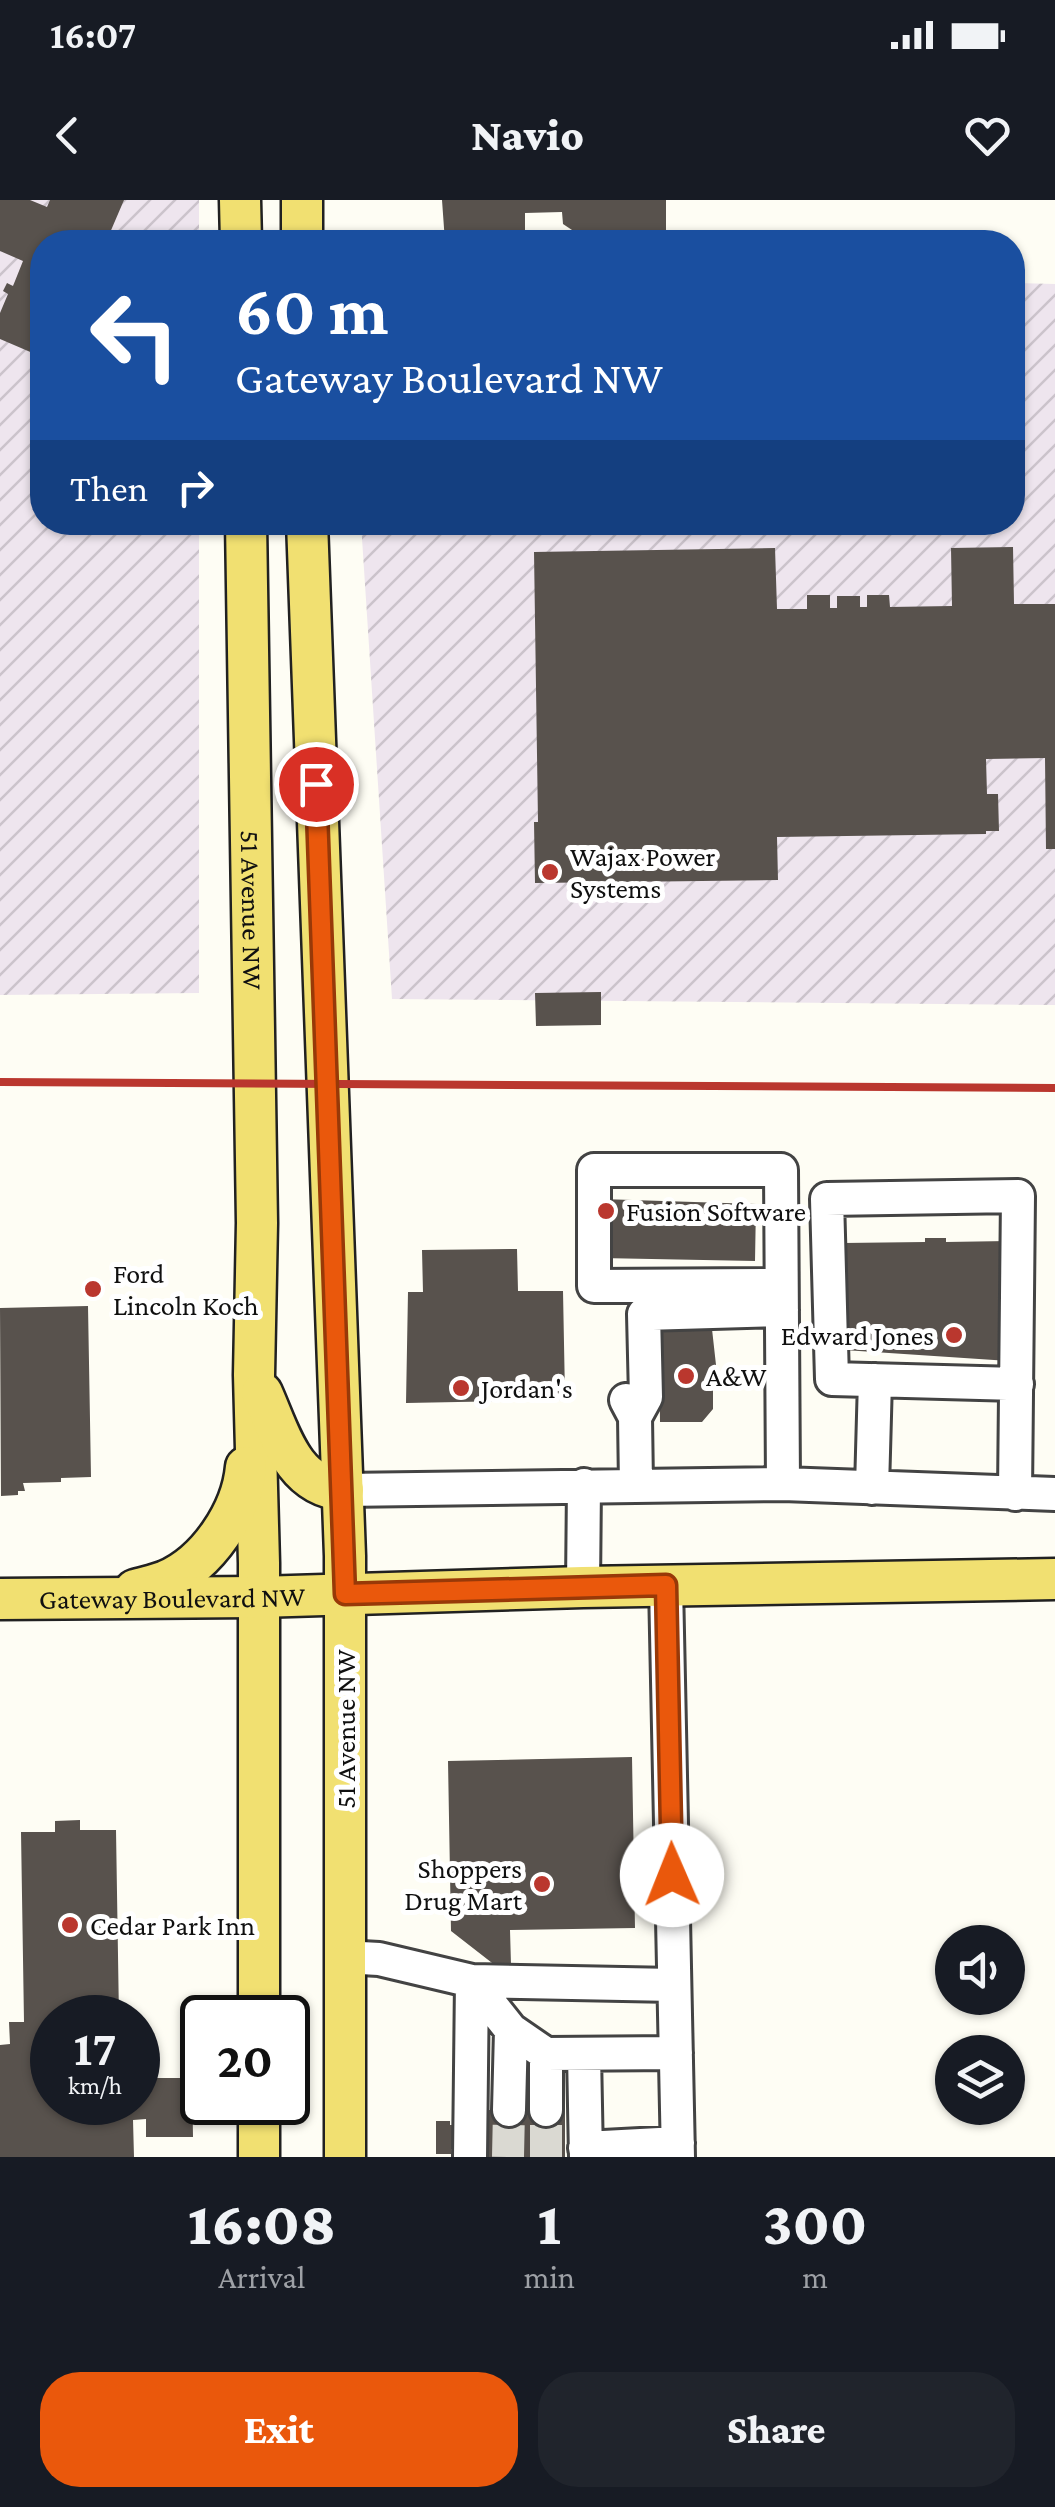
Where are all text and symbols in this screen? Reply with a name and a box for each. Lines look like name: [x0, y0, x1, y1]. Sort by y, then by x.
text: 16:07: [50, 14, 136, 56]
icon: back: [40, 108, 95, 163]
icon: heart: [960, 108, 1015, 163]
text: Navio: [471, 110, 584, 160]
icon: left: [70, 270, 200, 400]
text: 60 m: [235, 271, 388, 349]
text: Gateway Boulevard NW: [235, 353, 663, 403]
icon: right: [168, 460, 223, 515]
text: Then: [70, 467, 148, 509]
pin: [274, 742, 359, 827]
icon: arrive: [289, 757, 344, 812]
street label: 51 Avenue NW: [235, 830, 268, 990]
place label: Wajax Power Systems: [570, 841, 716, 904]
marker: Wajax Power Systems: [539, 861, 561, 883]
place label: Fusion Software: [626, 1196, 806, 1227]
marker: Fusion Software: [595, 1200, 617, 1222]
place label: Ford Lincoln Koch: [113, 1258, 259, 1321]
marker: Ford Lincoln Koch: [82, 1278, 104, 1300]
place label: Edward Jones: [781, 1320, 934, 1351]
marker: Edward Jones: [943, 1324, 965, 1346]
place label: A&W: [706, 1361, 767, 1392]
marker: A&W: [675, 1365, 697, 1387]
place label: Jordan's: [478, 1373, 573, 1404]
marker: Jordan's: [450, 1377, 472, 1399]
street label: Gateway Boulevard NW: [39, 1581, 306, 1615]
street label: 51 Avenue NW: [330, 1649, 361, 1809]
position arrow: [620, 1823, 724, 1927]
place label: Shoppers Drug Mart: [404, 1853, 523, 1916]
marker: Shoppers Drug Mart: [531, 1873, 553, 1895]
place label: Cedar Park Inn: [90, 1910, 255, 1941]
marker: Cedar Park Inn: [59, 1914, 81, 1936]
map controls: [935, 1925, 1025, 2125]
button: sound: [935, 1925, 1025, 2015]
speed limit sign: 20: [180, 1995, 310, 2125]
text: 17: [74, 2020, 116, 2076]
button: layers: [935, 2035, 1025, 2125]
text: km/h: [68, 2072, 122, 2099]
text: 16:08: [188, 2190, 336, 2257]
text: 1: [538, 2190, 561, 2257]
text: 300: [763, 2190, 867, 2257]
text: Arrival: [218, 2259, 305, 2295]
text: min: [524, 2259, 575, 2295]
text: m: [802, 2259, 828, 2295]
button: Exit: [40, 2372, 518, 2487]
button: Share: [538, 2372, 1015, 2487]

